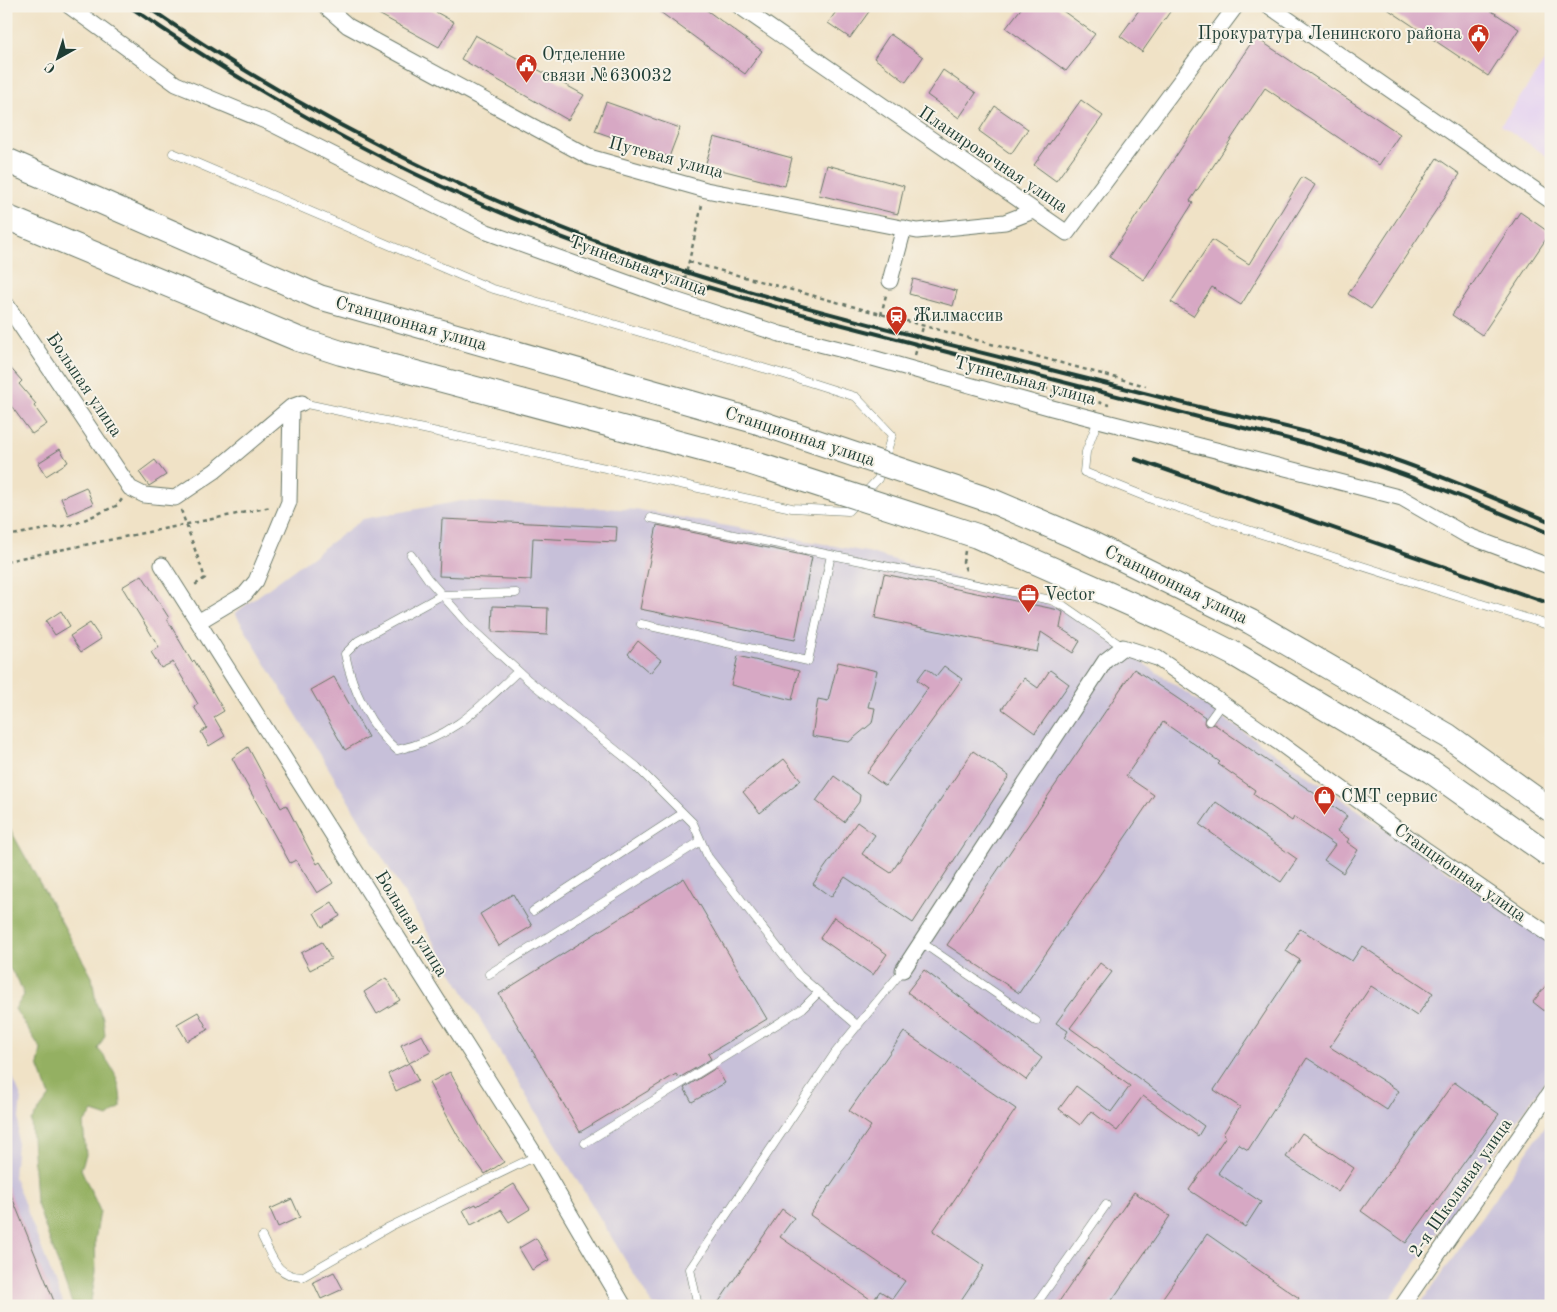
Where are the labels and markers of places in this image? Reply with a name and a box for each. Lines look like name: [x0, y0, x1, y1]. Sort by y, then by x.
public building icon: Прокуратура Ленинского района: [1466, 22, 1490, 53]
place label: Прокуратура Ленинского района: [1198, 25, 1462, 43]
place label: Отделение связи №630032: [542, 46, 672, 85]
public building icon: Отделение связи №630032: [514, 53, 538, 84]
station icon: Жилмассив: [885, 304, 909, 335]
place label: Жилмассив: [913, 307, 1003, 325]
office icon: Vector: [1016, 583, 1040, 614]
place label: Vector: [1044, 586, 1096, 604]
shop icon: СМТ сервис: [1313, 785, 1337, 816]
place label: СМТ сервис: [1341, 788, 1438, 806]

